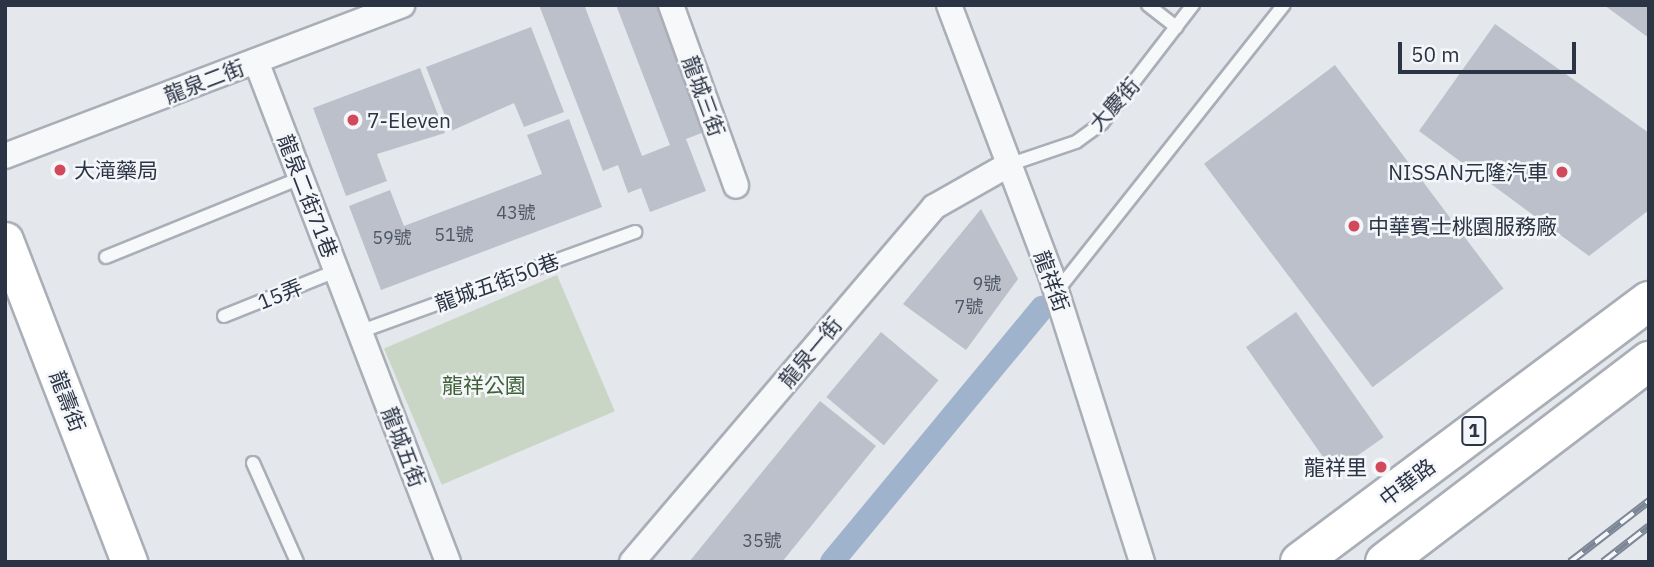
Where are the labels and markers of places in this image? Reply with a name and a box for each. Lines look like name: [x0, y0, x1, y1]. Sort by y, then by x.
place label: 7-Eleven: [367, 107, 451, 133]
marker: 7-Eleven: [345, 112, 361, 128]
place label: 大滝藥局: [74, 157, 158, 183]
place label: NISSAN元隆汽車: [1388, 159, 1548, 185]
marker: 大滝藥局: [52, 162, 68, 178]
marker: NISSAN元隆汽車: [1554, 164, 1570, 180]
place label: 中華賓士桃園服務廠: [1368, 213, 1557, 239]
marker: 中華賓士桃園服務廠: [1346, 218, 1362, 234]
place label: 龍祥里: [1304, 454, 1367, 480]
marker: 龍祥里: [1373, 459, 1389, 475]

